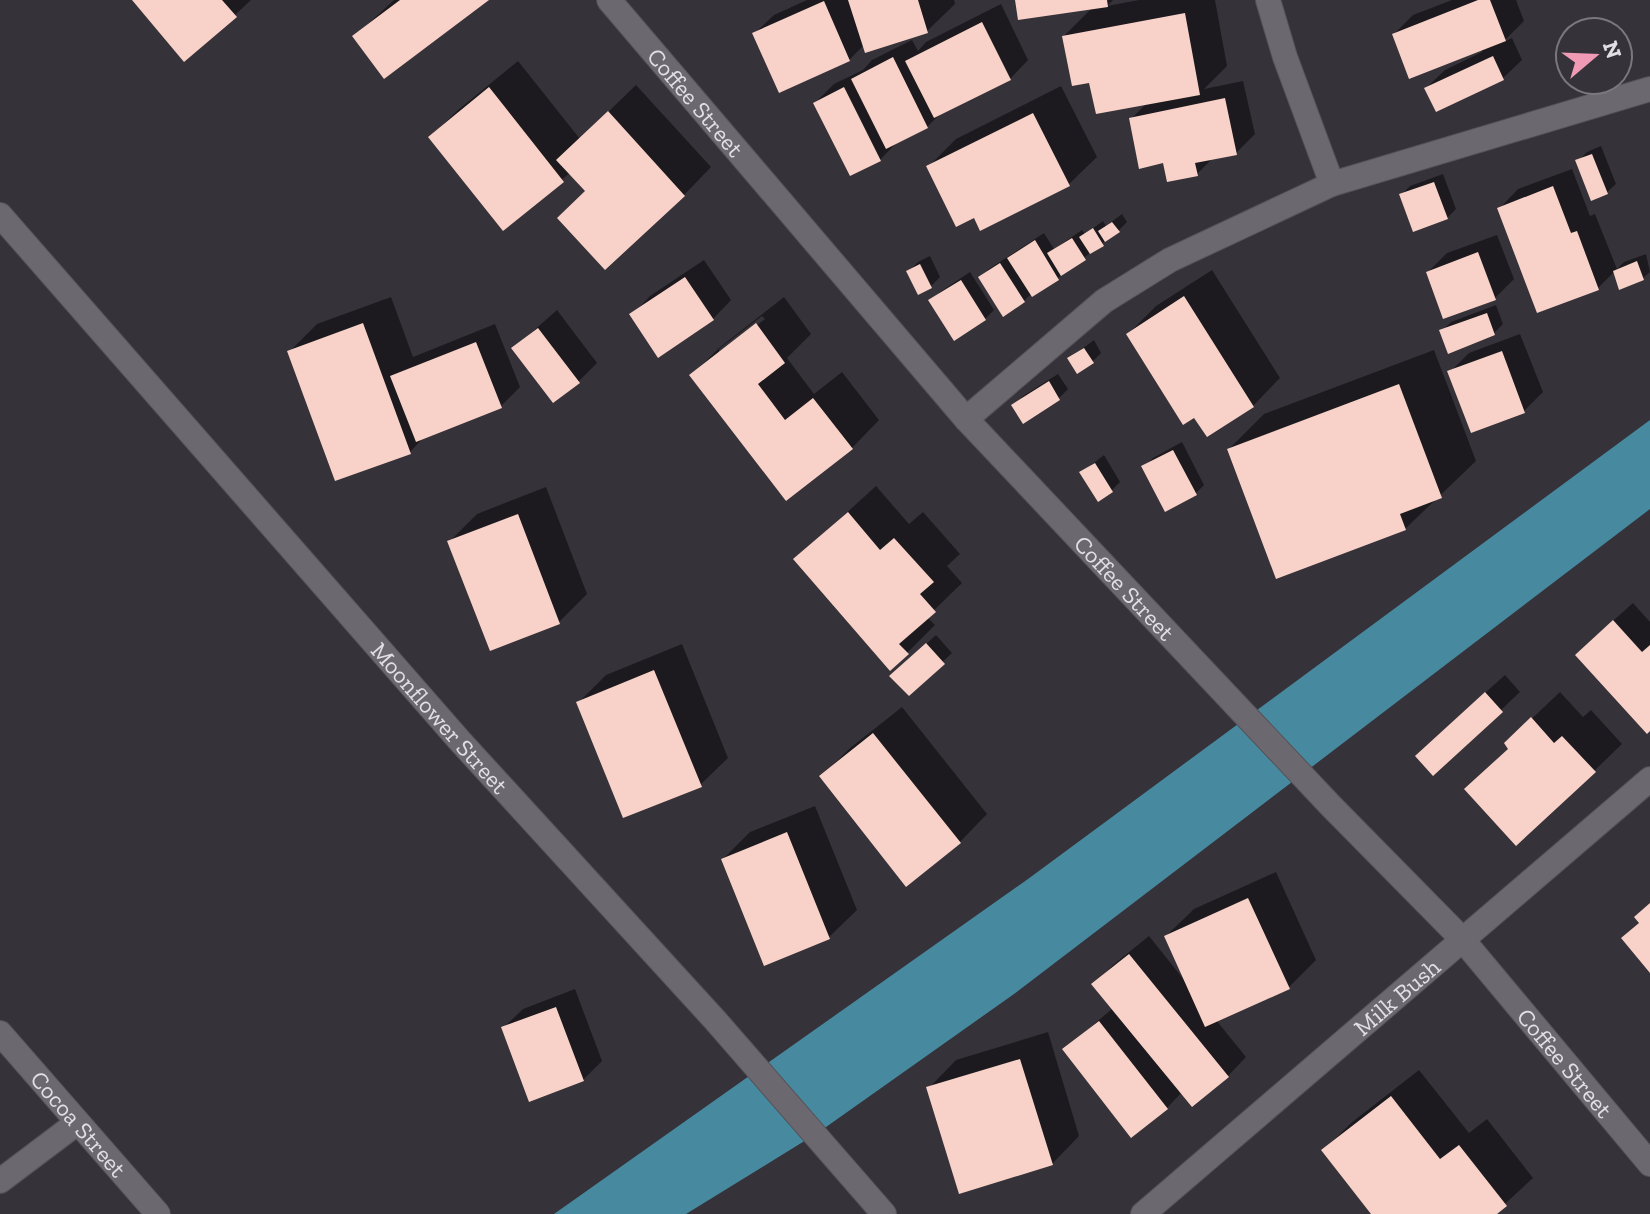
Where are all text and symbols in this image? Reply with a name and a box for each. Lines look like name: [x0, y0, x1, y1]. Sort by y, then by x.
north arrow: [1554, 16, 1634, 96]
text: N: [1597, 37, 1628, 62]
street label: Coffee Street: [642, 42, 750, 162]
street label: Coffee Street: [1068, 529, 1181, 646]
street label: Moonflower Street: [365, 636, 515, 799]
street label: Milk Bush: [1348, 951, 1446, 1041]
street label: Coffee Street: [1511, 1002, 1619, 1123]
street label: Cocoa Street: [25, 1064, 133, 1183]

